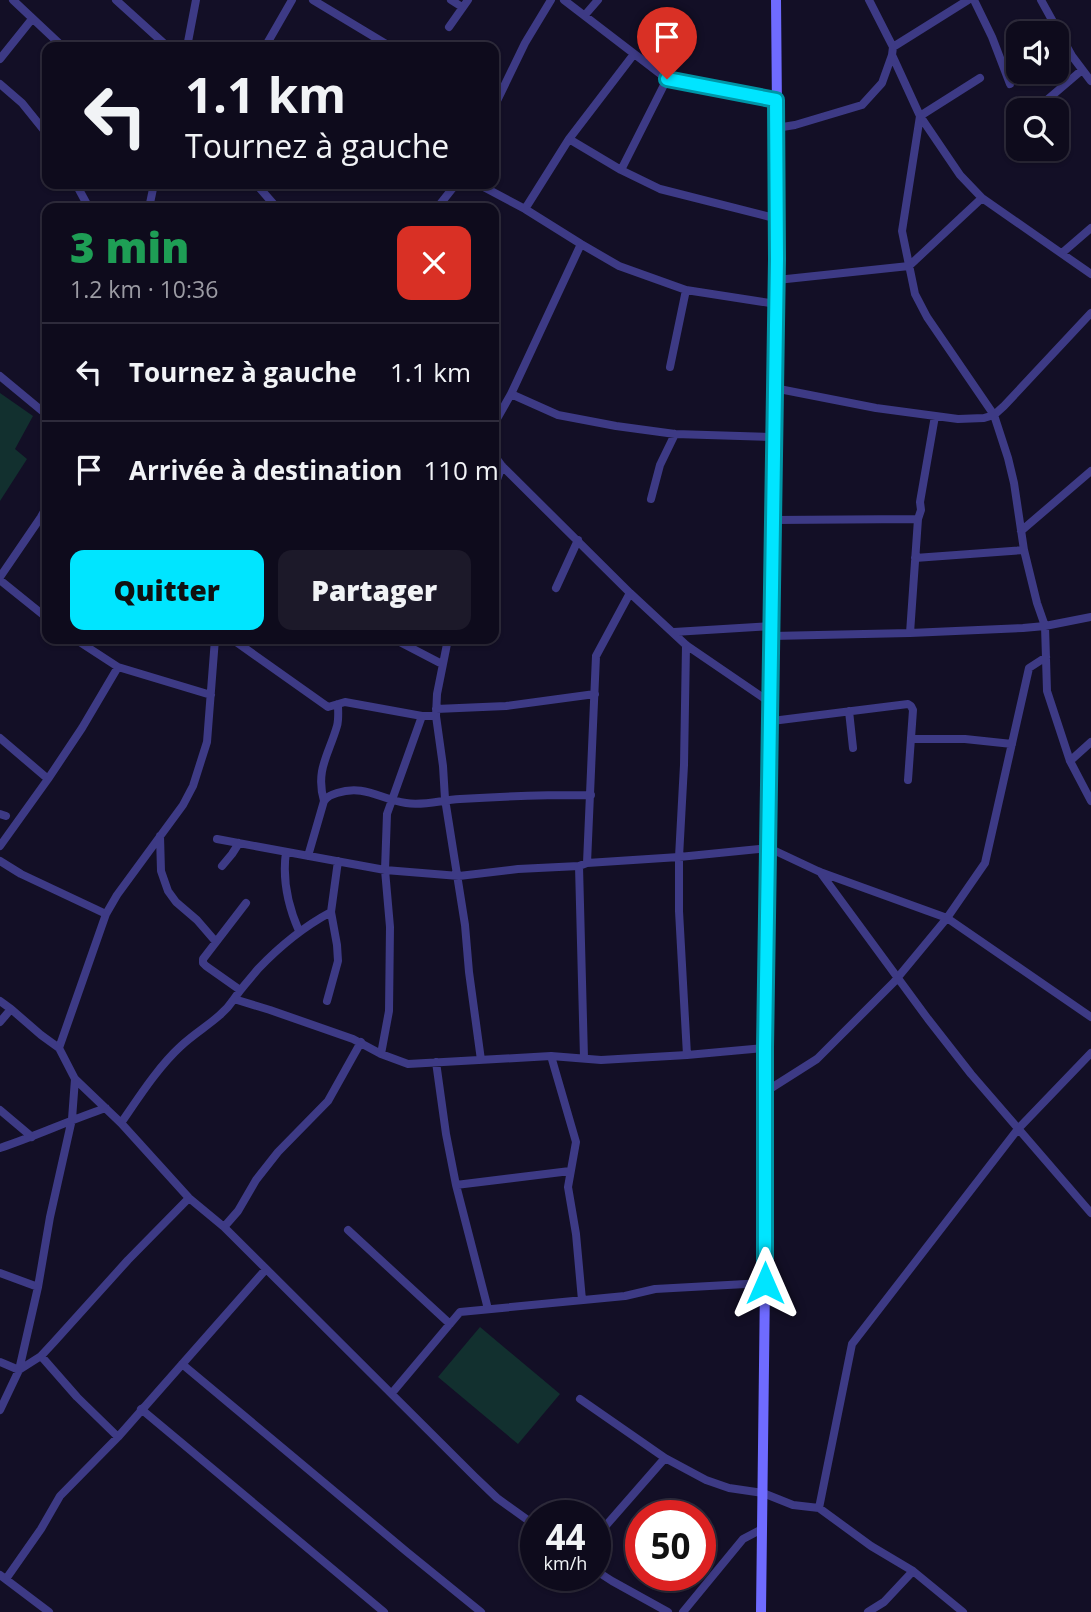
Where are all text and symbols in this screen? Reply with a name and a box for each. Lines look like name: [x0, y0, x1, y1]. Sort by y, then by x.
pin: [637, 7, 697, 79]
icon: arrive: [648, 18, 686, 56]
map controls: [1006, 21, 1069, 161]
button: sound: [1006, 21, 1069, 84]
text: 1.1 km: [185, 61, 346, 127]
icon: left: [70, 70, 161, 161]
button: search: [1006, 98, 1069, 161]
text: Tournez à gauche: [185, 124, 449, 167]
text: 3 min: [70, 218, 189, 275]
button: close: [397, 226, 471, 300]
text: 1.2 km · 10:36: [70, 273, 218, 305]
icon: left: [70, 353, 108, 391]
text: Tournez à gauche: [129, 354, 357, 390]
text: 1.1 km: [390, 354, 471, 390]
icon: arrive: [70, 451, 108, 489]
text: Arrivée à destination: [129, 452, 402, 488]
text: 110 m: [423, 452, 499, 488]
button: Quitter: [70, 550, 264, 630]
button: Partager: [278, 550, 471, 630]
position arrow: [728, 1246, 802, 1320]
speed limit sign: 50: [625, 1500, 716, 1591]
text: 44: [545, 1513, 586, 1560]
text: km/h: [544, 1551, 587, 1575]

